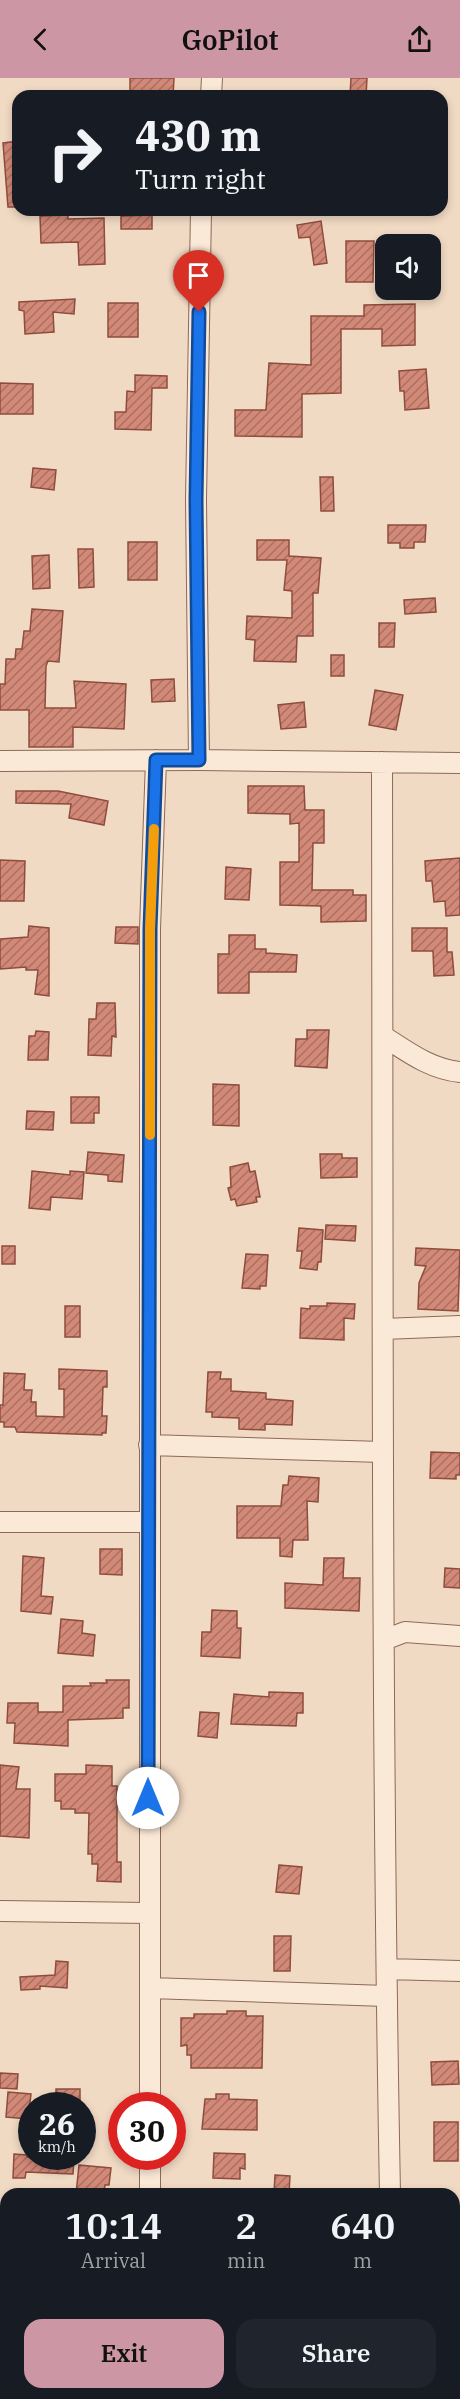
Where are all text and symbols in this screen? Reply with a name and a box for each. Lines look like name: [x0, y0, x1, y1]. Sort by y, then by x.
text: GoPilot: [182, 22, 278, 57]
icon: back: [24, 23, 57, 56]
icon: share: [403, 23, 436, 56]
text: 430 m: [135, 108, 261, 163]
icon: right: [36, 114, 114, 192]
text: Turn right: [135, 161, 266, 196]
map controls: [375, 234, 441, 300]
button: sound: [375, 234, 441, 300]
pin: [173, 250, 224, 312]
icon: arrive: [182, 259, 215, 292]
position arrow: [116, 1766, 180, 1830]
speed limit sign: 30: [108, 2092, 186, 2170]
text: 26: [39, 2104, 75, 2143]
text: km/h: [38, 2137, 76, 2156]
text: 10:14: [65, 2202, 162, 2249]
text: 2: [235, 2202, 257, 2249]
text: 640: [330, 2202, 395, 2249]
text: Arrival: [81, 2247, 146, 2274]
text: min: [227, 2247, 265, 2274]
text: m: [353, 2247, 372, 2274]
button: Exit: [24, 2319, 224, 2388]
button: Share: [236, 2319, 436, 2388]

